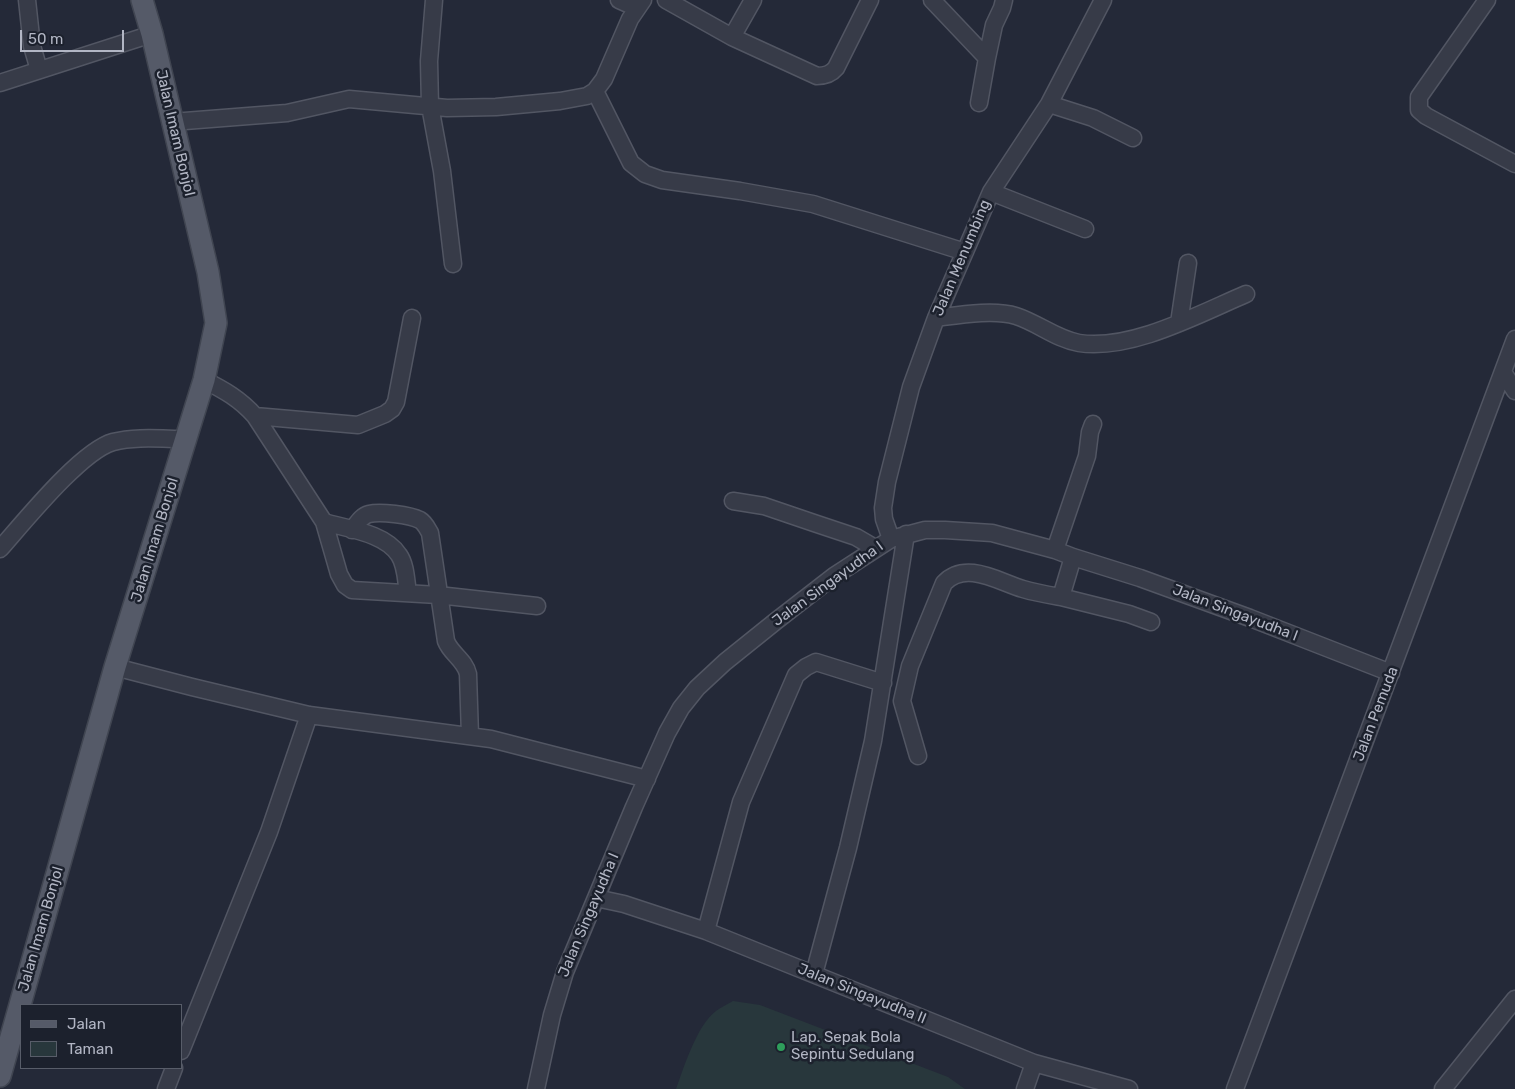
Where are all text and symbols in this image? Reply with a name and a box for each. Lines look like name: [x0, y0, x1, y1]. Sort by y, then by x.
scale bar: [22, 20, 126, 52]
text: 50 m: [28, 30, 63, 48]
street label: Jalan Imam Bonjol: [152, 68, 198, 198]
street label: Jalan Menumbing: [929, 197, 995, 319]
street label: Jalan Imam Bonjol: [128, 476, 182, 604]
street label: Jalan Singayudha I: [769, 538, 887, 630]
street label: Jalan Singayudha I: [1170, 581, 1300, 645]
street label: Jalan Pemuda: [1350, 664, 1402, 764]
street label: Jalan Singayudha I: [555, 850, 623, 980]
street label: Jalan Imam Bonjol: [15, 865, 67, 993]
street label: Jalan Singayudha II: [795, 960, 929, 1028]
legend: [20, 1004, 182, 1069]
text: Jalan: [67, 1015, 106, 1033]
place label: Lap. Sepak Bola Sepintu Sedulang: [791, 1029, 915, 1064]
text: Taman: [67, 1040, 113, 1058]
marker: Lap. Sepak Bola Sepintu Sedulang: [775, 1041, 787, 1053]

